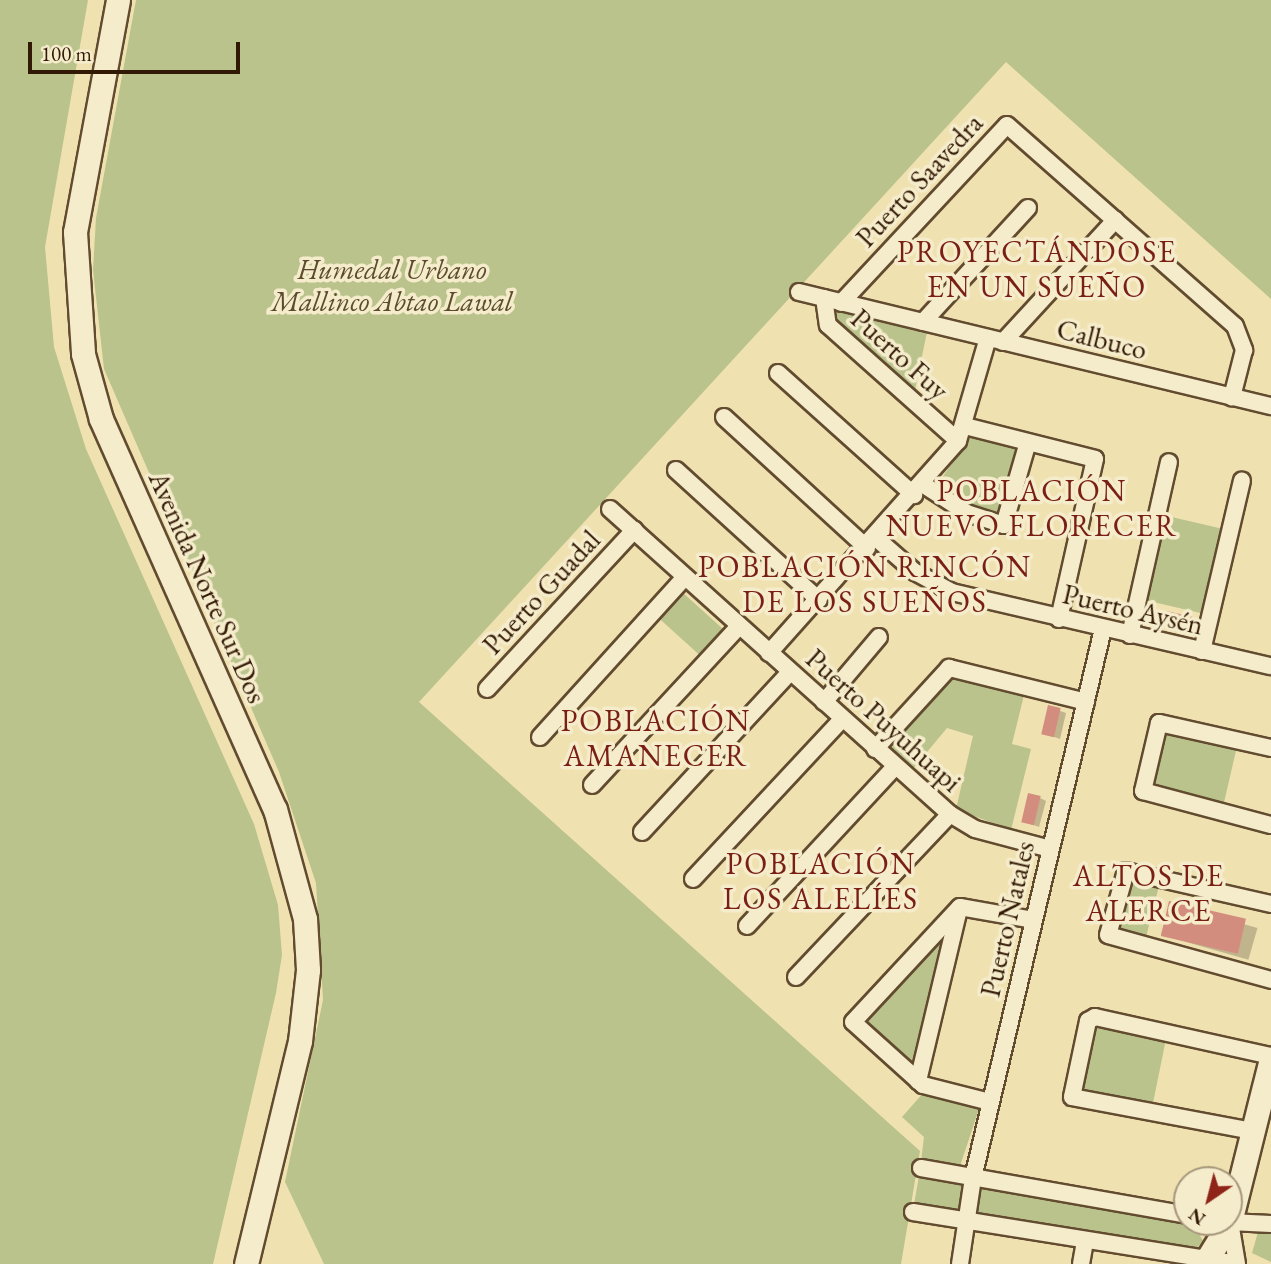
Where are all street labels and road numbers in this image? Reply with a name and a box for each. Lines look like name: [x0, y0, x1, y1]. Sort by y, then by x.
street label: Puerto Saavedra: [849, 106, 989, 254]
street label: Puerto Fuy: [844, 301, 956, 407]
street label: Calbuco: [1053, 312, 1151, 366]
street label: Avenida Norte Sur Dos: [142, 466, 274, 708]
street label: Puerto Guadal: [475, 523, 607, 661]
street label: Puerto Aysén: [1059, 577, 1207, 641]
street label: Puerto Puyuhuapi: [799, 641, 969, 799]
street label: Puerto Natales: [973, 838, 1041, 1000]

